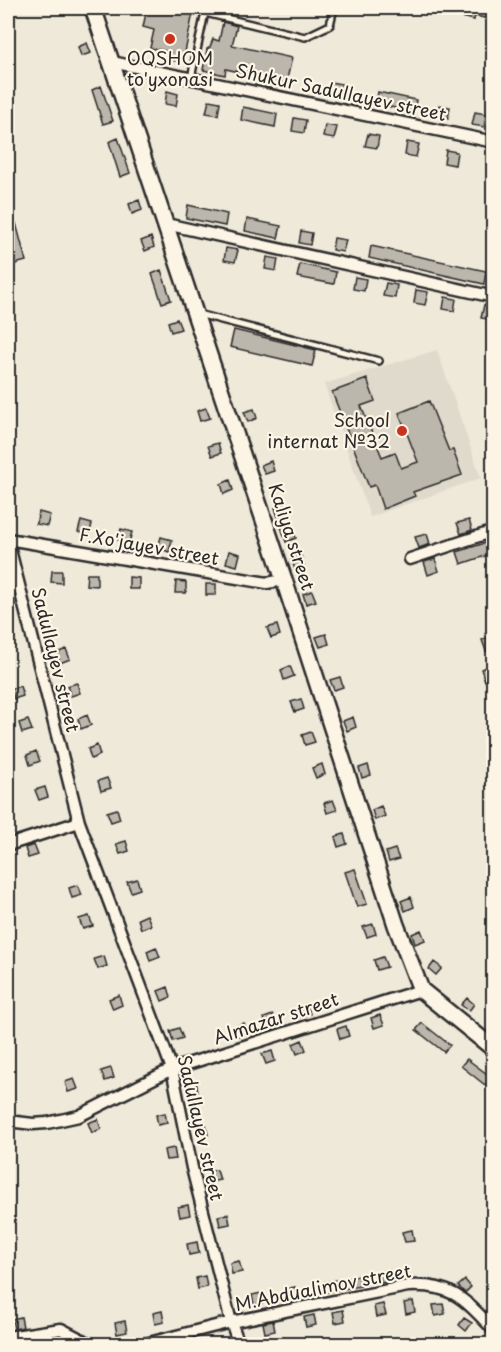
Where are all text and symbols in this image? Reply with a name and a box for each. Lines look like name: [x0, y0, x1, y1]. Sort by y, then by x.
marker: OQSHOM to'yxonasi: [163, 32, 177, 46]
place label: OQSHOM to'yxonasi: [127, 44, 213, 92]
street label: Shukur Sadullayev street: [234, 56, 449, 127]
place label: School internat №32: [267, 406, 390, 454]
marker: School internat №32: [395, 424, 409, 438]
street label: Kaliya street: [262, 479, 322, 594]
street label: F.Хo'jayev street: [77, 520, 221, 571]
street label: Sadullayev street: [25, 584, 88, 735]
street label: Almazar street: [209, 985, 342, 1051]
street label: Sadullayev street: [172, 1052, 231, 1203]
street label: M.Abdualimov street: [233, 1256, 413, 1317]

